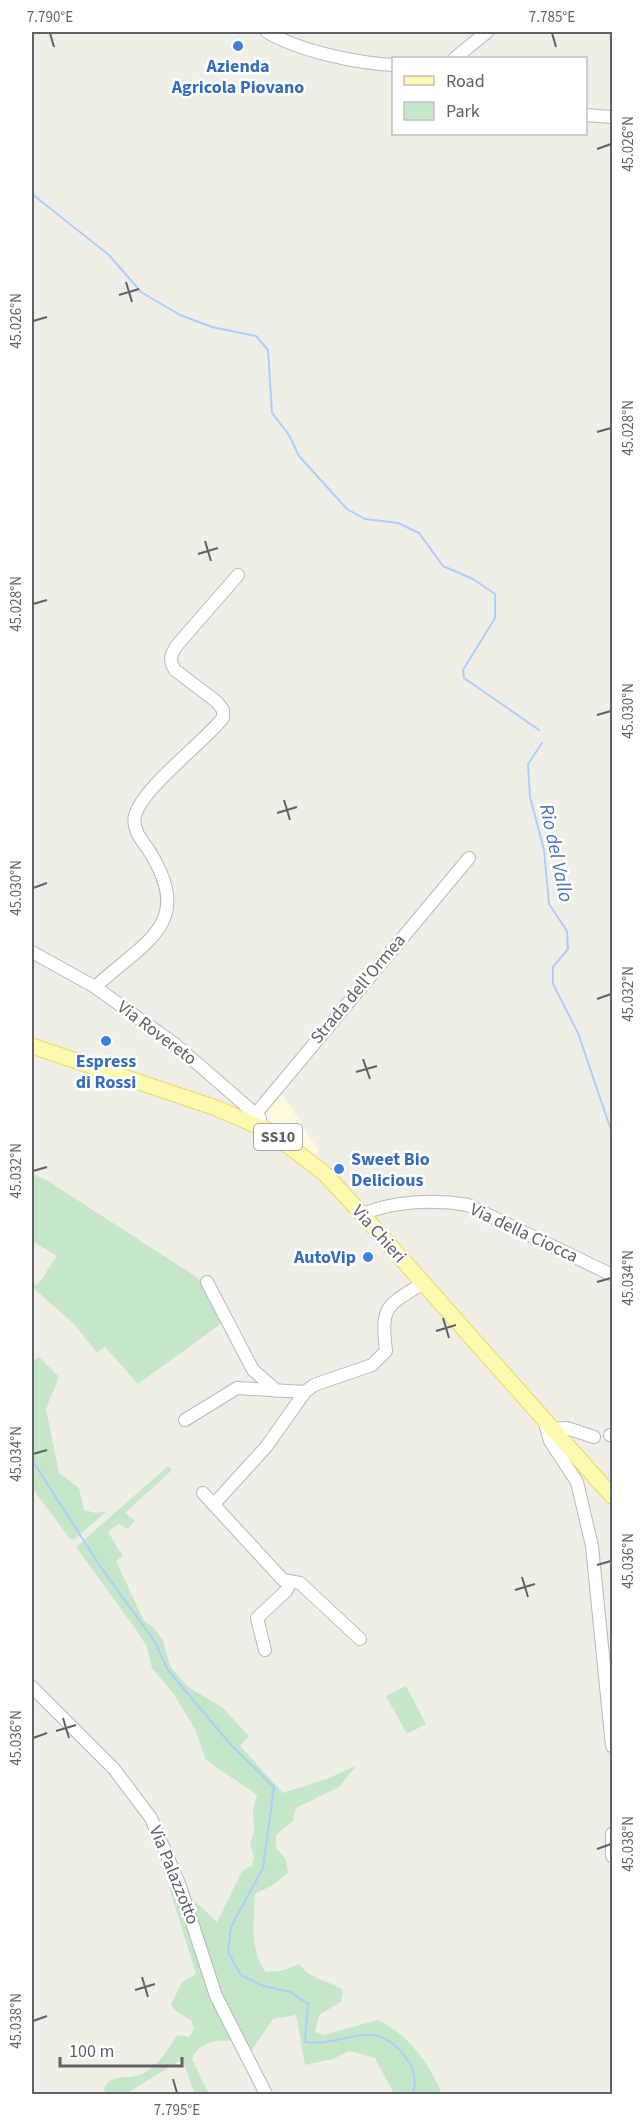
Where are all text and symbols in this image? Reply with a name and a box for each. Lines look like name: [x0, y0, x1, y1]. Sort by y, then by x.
text: 7.790°E: [27, 7, 73, 28]
text: 7.785°E: [529, 7, 575, 28]
marker: Azienda Agricola Piovano: [231, 39, 245, 53]
place label: Azienda Agricola Piovano: [171, 54, 304, 100]
legend: [392, 57, 587, 135]
text: Road: [446, 69, 485, 94]
text: Park: [446, 99, 480, 124]
text: 45.026°N: [618, 116, 639, 172]
text: 45.026°N: [6, 293, 27, 349]
text: 45.028°N: [618, 400, 639, 456]
text: 45.028°N: [6, 576, 27, 632]
text: 45.030°N: [618, 683, 639, 739]
water label: Rio del Vallo: [532, 801, 580, 905]
text: 45.030°N: [6, 860, 27, 916]
street label: Strada dell'Ormea: [305, 929, 411, 1049]
text: 45.032°N: [618, 966, 639, 1022]
street label: Via Rovereto: [112, 995, 202, 1071]
marker: Espress di Rossi: [99, 1034, 113, 1048]
place label: Espress di Rossi: [76, 1049, 136, 1095]
road number: SS10: [254, 1124, 302, 1150]
text: 45.032°N: [6, 1143, 27, 1199]
place label: Sweet Bio Delicious: [351, 1147, 430, 1193]
marker: Sweet Bio Delicious: [332, 1162, 346, 1176]
street label: Via della Ciocca: [466, 1197, 582, 1269]
street label: Via Chieri: [346, 1199, 412, 1269]
place label: AutoVip: [293, 1245, 356, 1270]
marker: AutoVip: [361, 1250, 375, 1264]
text: 45.034°N: [618, 1250, 639, 1306]
text: 45.034°N: [6, 1426, 27, 1482]
text: 45.036°N: [618, 1533, 639, 1589]
text: 45.036°N: [6, 1710, 27, 1766]
text: 45.038°N: [618, 1816, 639, 1872]
street label: Via Palazzotto: [143, 1822, 205, 1928]
text: 45.038°N: [6, 1993, 27, 2049]
scale bar: [60, 2030, 182, 2068]
text: 100 m: [69, 2039, 114, 2064]
text: 7.795°E: [154, 2100, 200, 2121]

